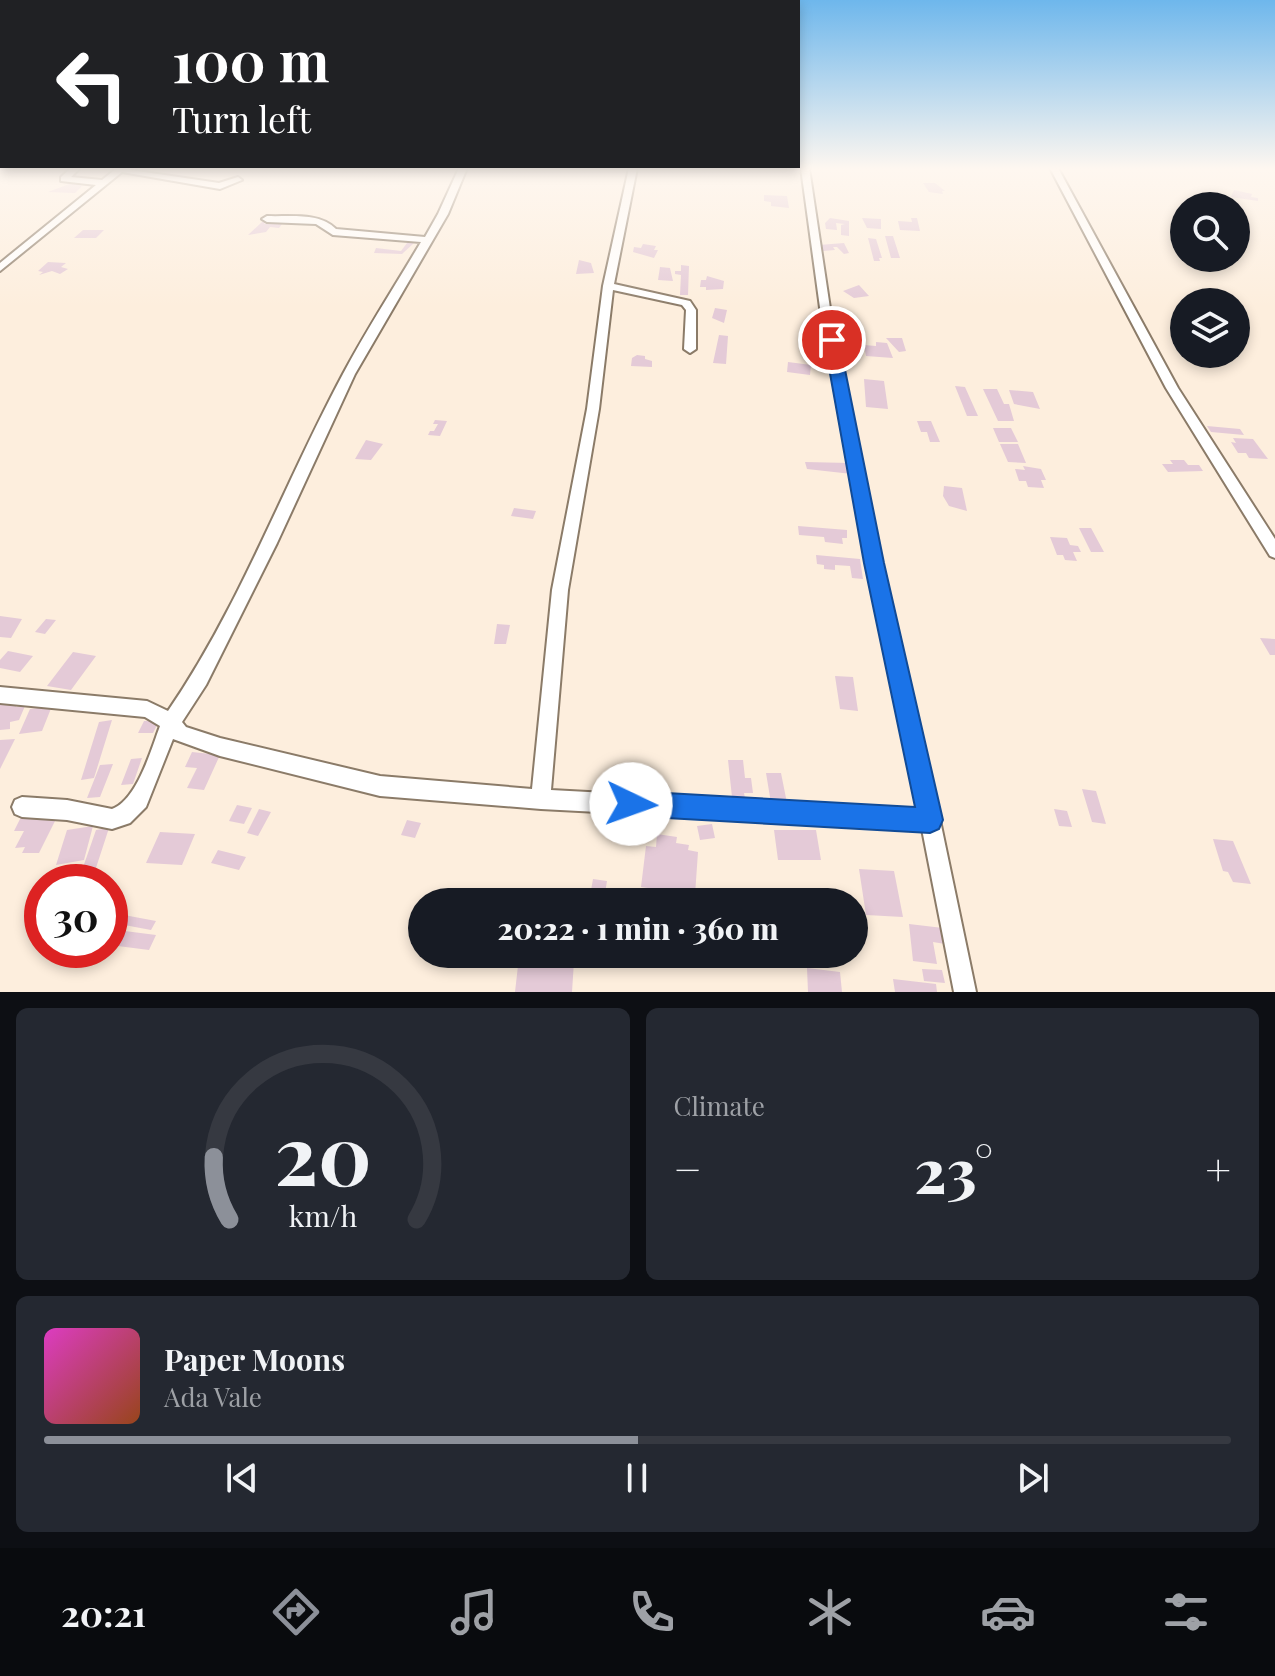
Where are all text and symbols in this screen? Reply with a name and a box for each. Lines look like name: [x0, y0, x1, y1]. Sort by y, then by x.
text: 100 m: [172, 22, 329, 97]
icon: left: [40, 32, 144, 136]
text: Turn left: [172, 94, 311, 142]
map controls: [1170, 192, 1250, 368]
button: search: [1170, 192, 1250, 272]
button: layers: [1170, 288, 1250, 368]
pin: [798, 306, 866, 374]
icon: arrive: [810, 318, 854, 362]
position arrow: [589, 762, 673, 846]
speed limit sign: 30: [24, 864, 128, 968]
text: 20:22 · 1 min · 360 m: [497, 908, 779, 948]
text: Climate: [674, 1088, 765, 1123]
text: 20: [274, 1096, 371, 1207]
text: 23°: [914, 1128, 993, 1208]
text: −: [674, 1138, 702, 1197]
text: +: [1205, 1138, 1231, 1197]
text: km/h: [288, 1196, 357, 1234]
text: Paper Moons: [164, 1339, 345, 1379]
text: Ada Vale: [164, 1379, 262, 1414]
icon: previous: [220, 1456, 264, 1500]
icon: pause: [615, 1456, 659, 1500]
icon: next: [1011, 1456, 1055, 1500]
icon: directions: [268, 1584, 324, 1640]
icon: music: [446, 1584, 502, 1640]
icon: phone: [624, 1584, 680, 1640]
icon: climate: [802, 1584, 858, 1640]
icon: car: [980, 1584, 1036, 1640]
icon: filters: [1158, 1584, 1214, 1640]
text: 20:21: [61, 1588, 146, 1636]

